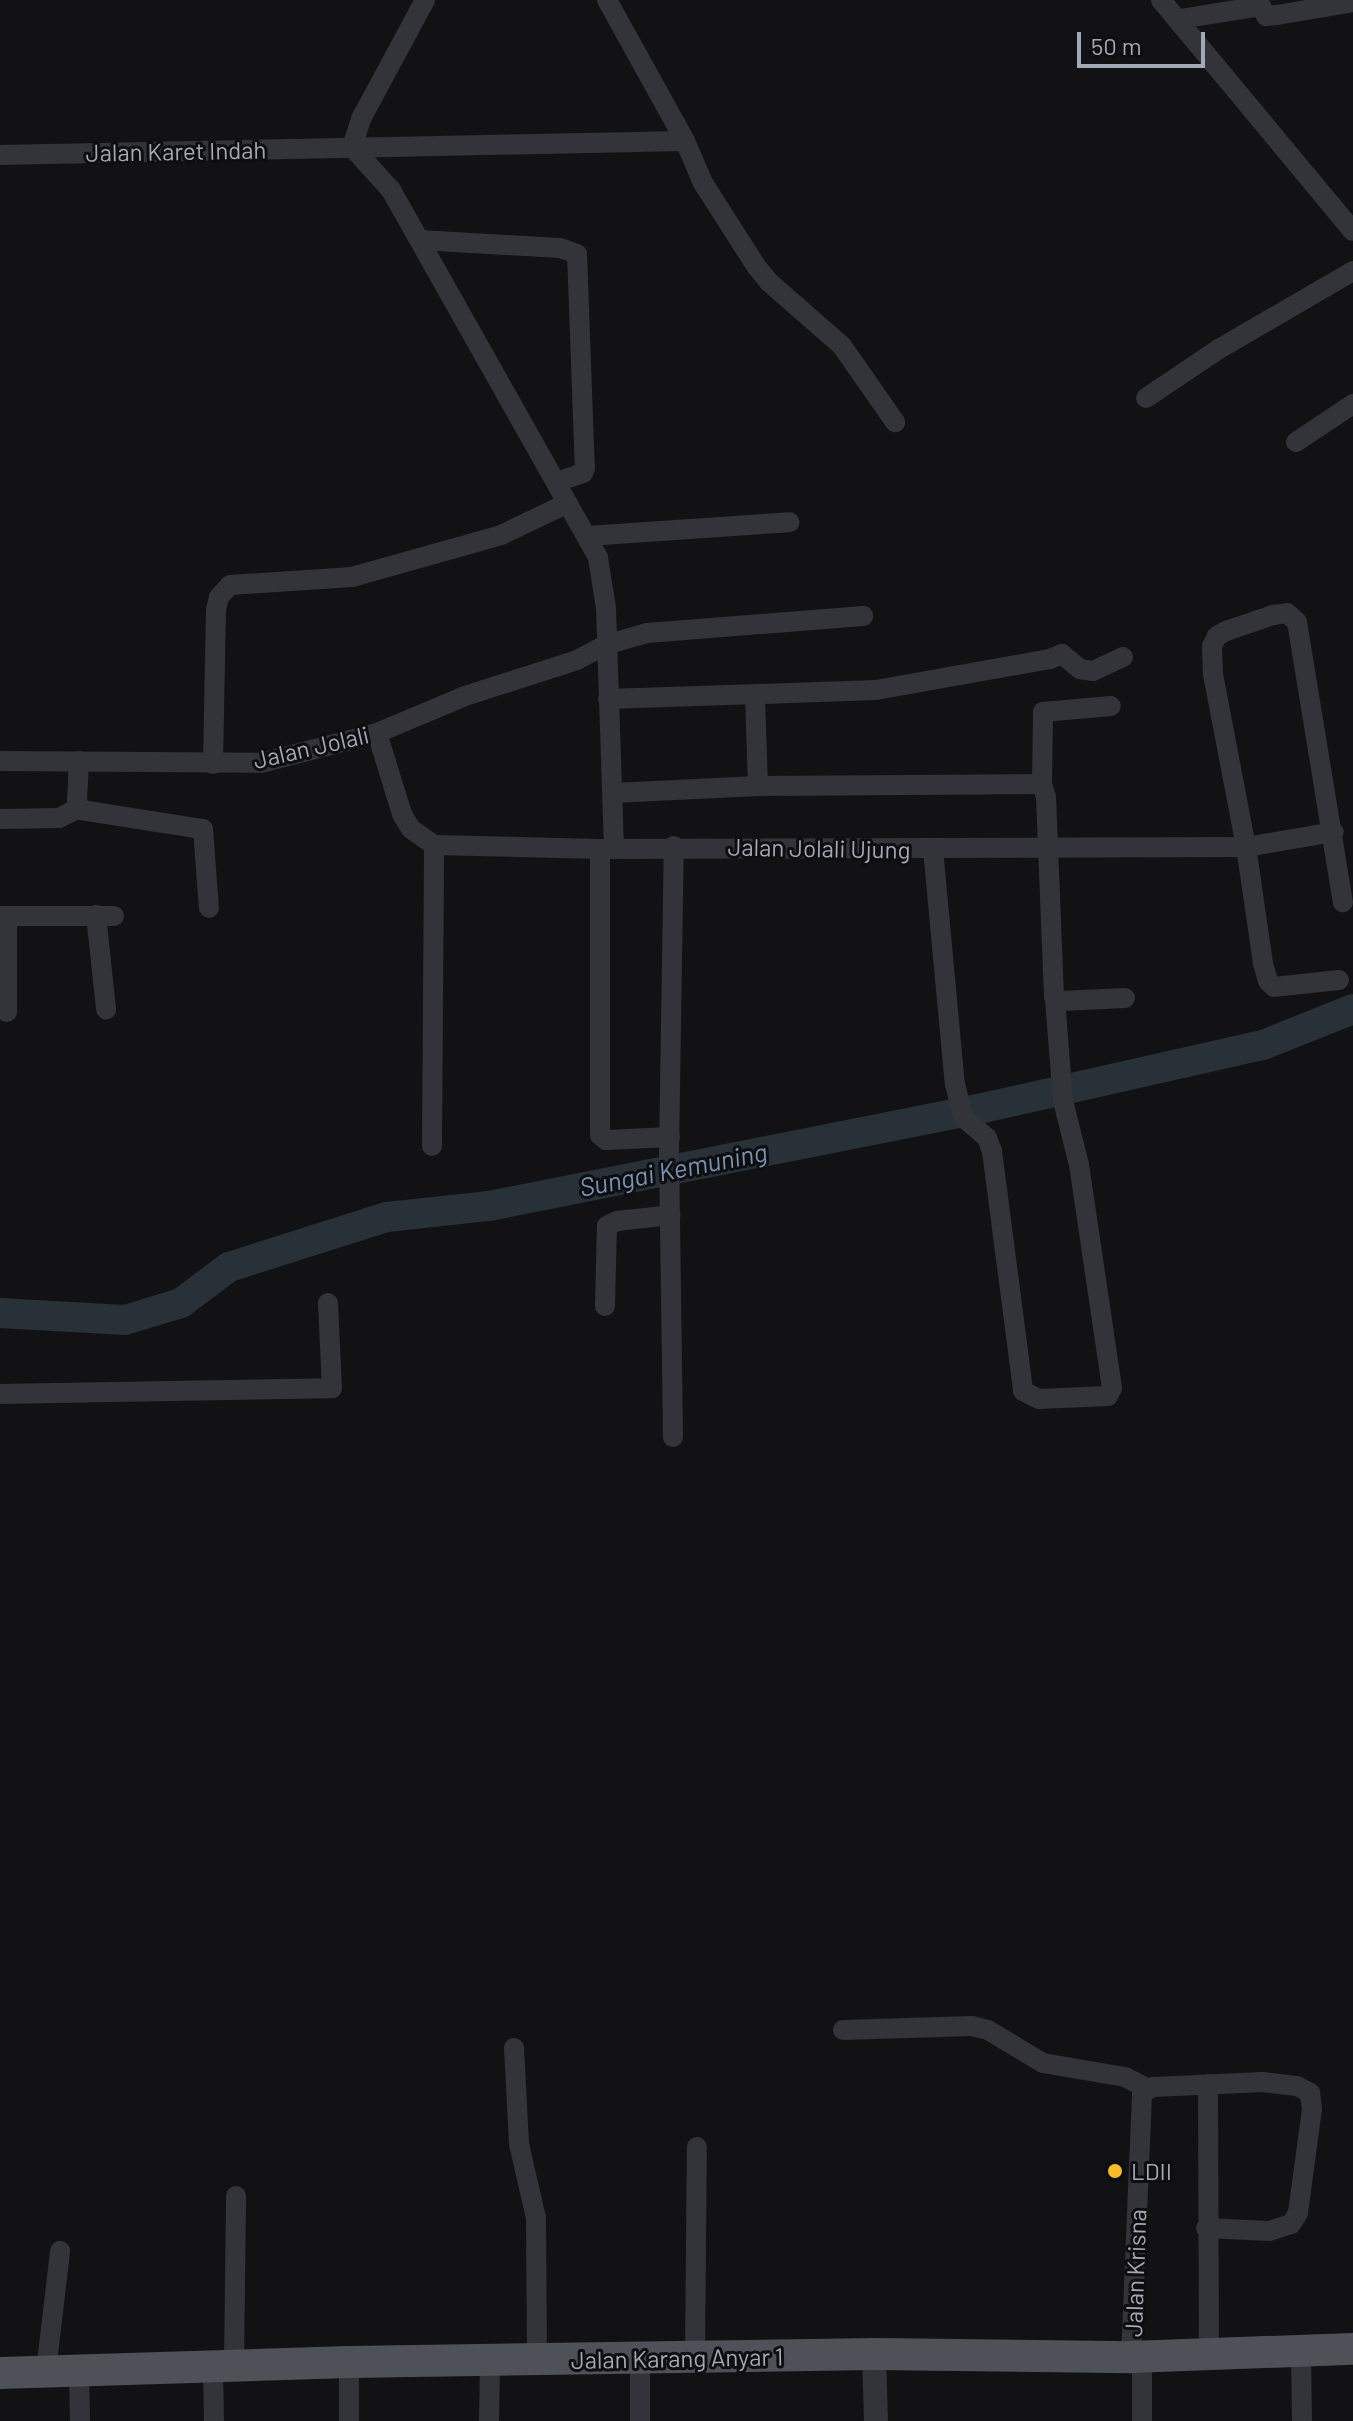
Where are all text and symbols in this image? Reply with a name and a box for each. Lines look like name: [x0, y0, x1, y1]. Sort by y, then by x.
scale bar: [1081, 16, 1209, 66]
text: 50 m: [1091, 31, 1142, 60]
street label: Jalan Karet Indah: [85, 135, 267, 167]
street label: Jalan Jolali: [250, 720, 372, 774]
street label: Jalan Jolali Ujung: [727, 832, 911, 864]
water label: Sungai Kemuning: [576, 1136, 770, 1202]
place label: LDII: [1131, 2157, 1172, 2185]
marker: LDII: [1106, 2162, 1124, 2180]
street label: Jalan Krisna: [1118, 2209, 1152, 2337]
street label: Jalan Karang Anyar 1: [571, 2342, 783, 2374]

